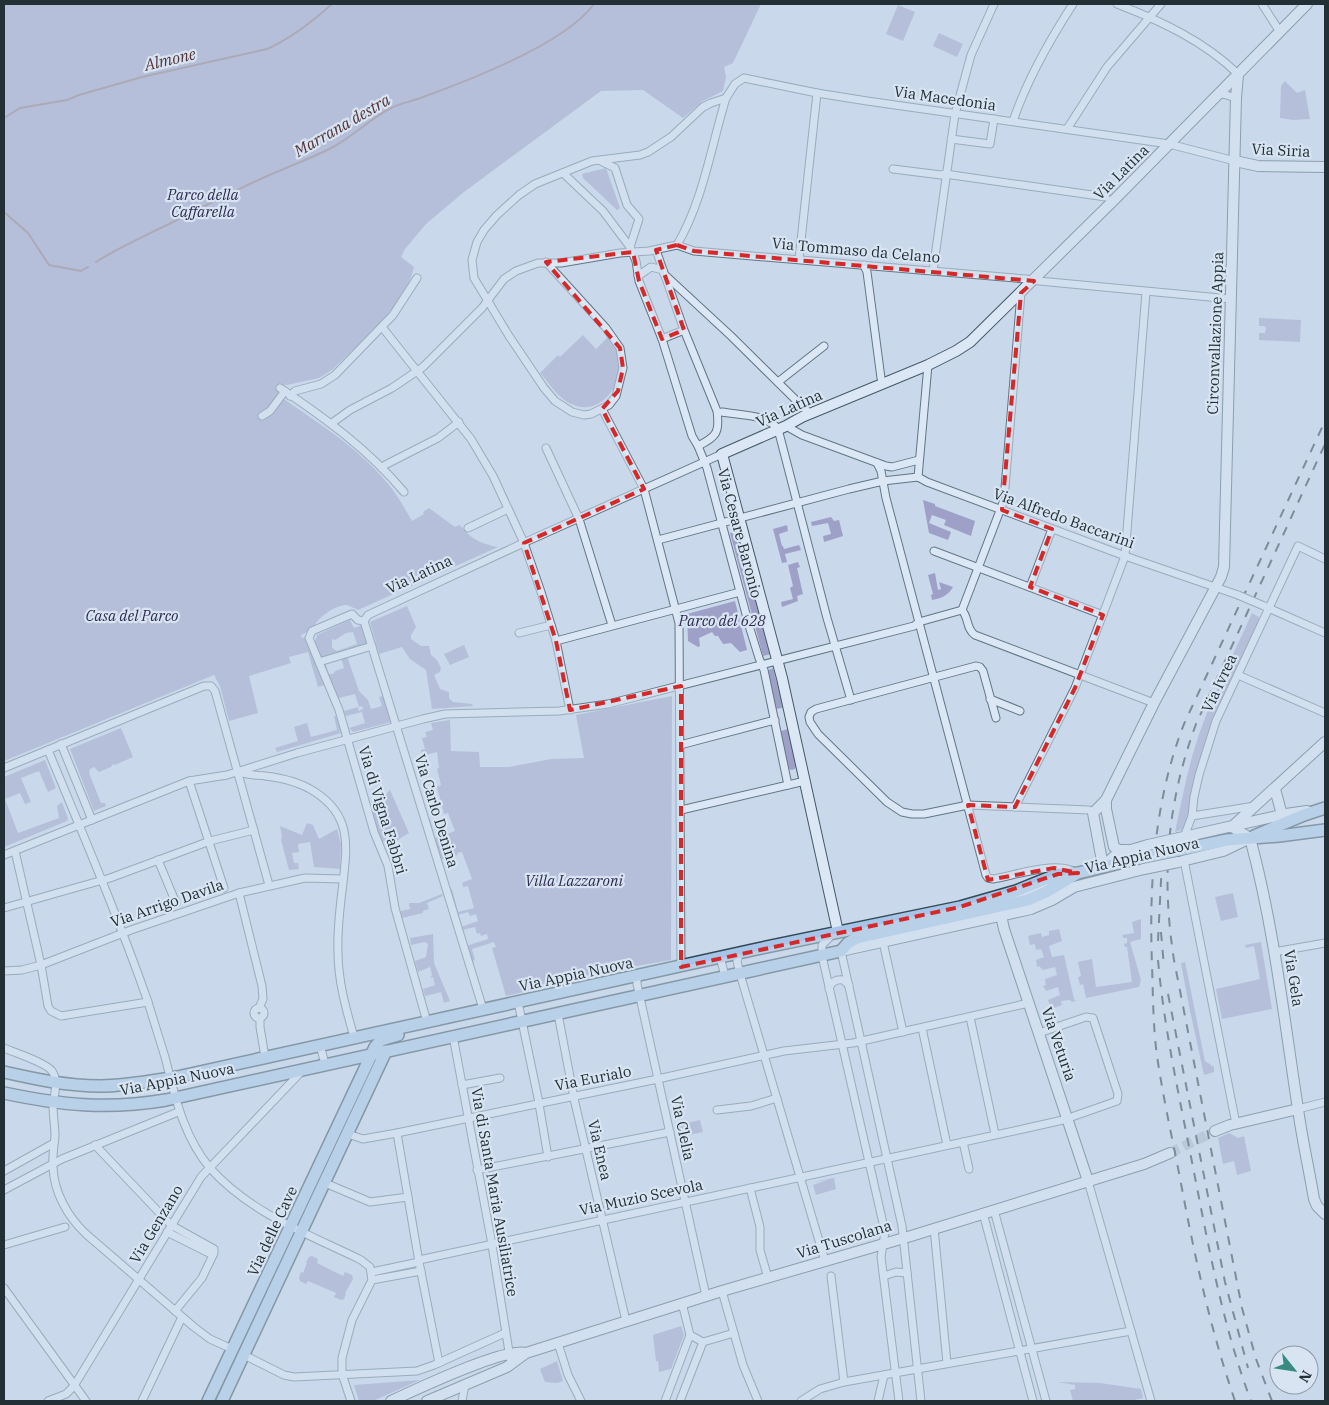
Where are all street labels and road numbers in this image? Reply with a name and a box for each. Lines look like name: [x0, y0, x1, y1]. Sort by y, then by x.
street label: Via Macedonia: [893, 81, 997, 115]
street label: Via Siria: [1251, 139, 1311, 161]
street label: Via Latina: [1089, 140, 1153, 204]
street label: Via Tommaso da Celano: [771, 233, 941, 267]
street label: Circonvallazione Appia: [1203, 251, 1227, 415]
street label: Via Latina: [753, 385, 825, 431]
street label: Via Cesare Baronio: [714, 466, 766, 600]
street label: Via Alfredo Baccarini: [991, 484, 1138, 553]
street label: Via Latina: [383, 550, 455, 598]
street label: Via Ivrea: [1197, 651, 1241, 715]
street label: Via di Vigna Fabbri: [354, 743, 412, 877]
street label: Via Carlo Denina: [411, 752, 463, 870]
street label: Via Appia Nuova: [1083, 833, 1201, 877]
street label: Via Arrigo Davila: [108, 875, 226, 931]
street label: Via Gela: [1280, 948, 1308, 1008]
street label: Via Appia Nuova: [517, 953, 635, 995]
street label: Via Veturia: [1037, 1004, 1081, 1084]
street label: Via Appia Nuova: [118, 1059, 236, 1099]
street label: Via Eurialo: [553, 1061, 633, 1095]
street label: Via di Santa Maria Ausiliatrice: [467, 1086, 523, 1298]
street label: Via Clelia: [667, 1094, 699, 1162]
street label: Via Enea: [584, 1118, 616, 1182]
street label: Via Muzio Scevola: [577, 1175, 705, 1219]
street label: Via Genzano: [125, 1181, 187, 1267]
street label: Via delle Cave: [243, 1183, 301, 1279]
street label: Via Tuscolana: [794, 1215, 894, 1263]

